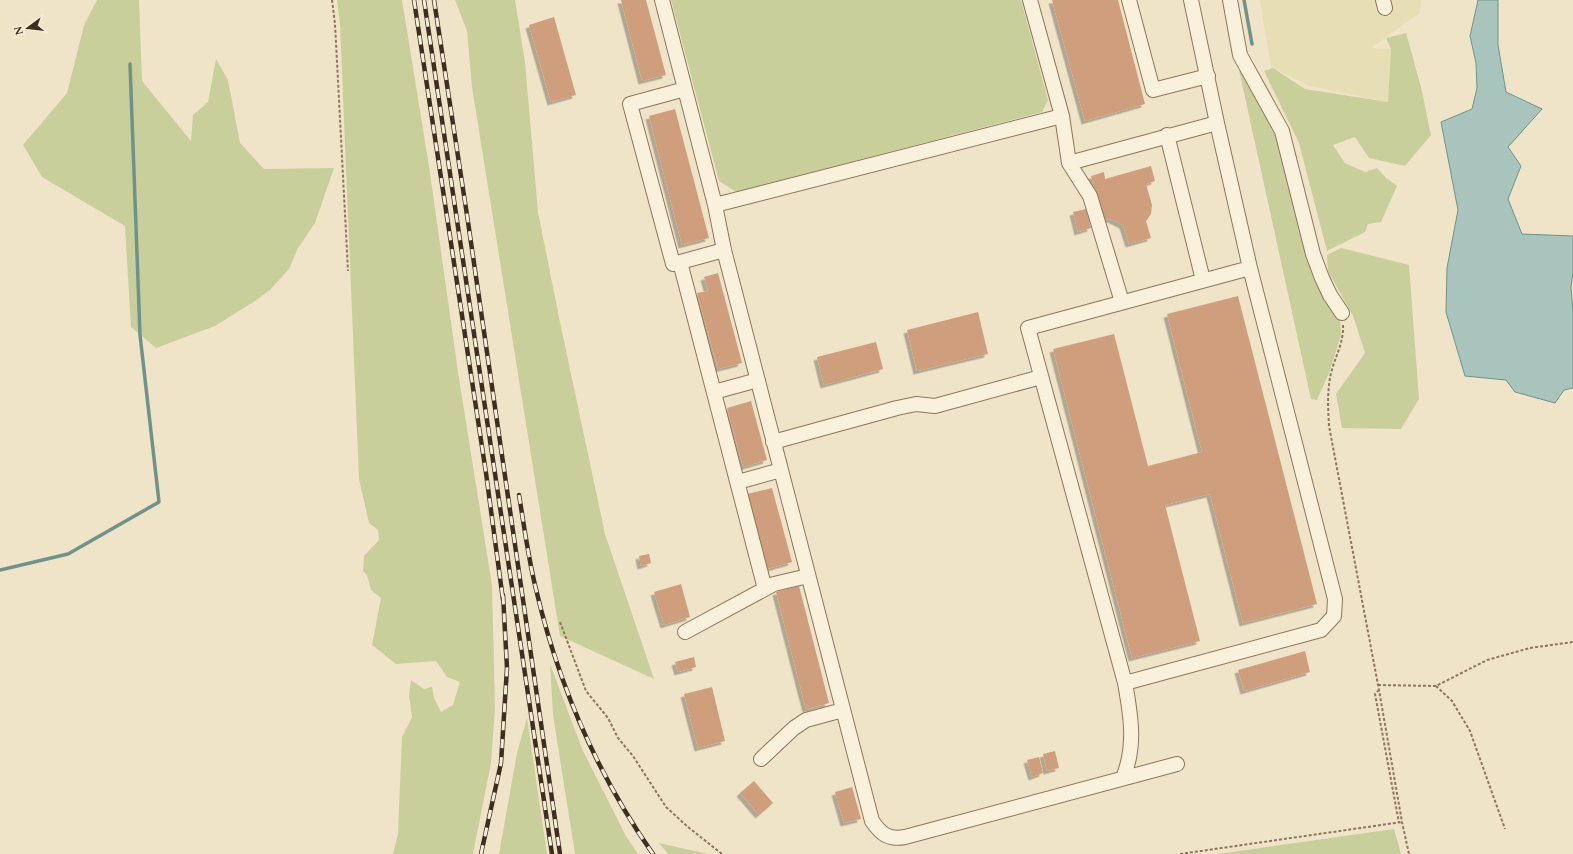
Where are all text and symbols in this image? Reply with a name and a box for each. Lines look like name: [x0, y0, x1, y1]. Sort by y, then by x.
north arrow: [8, 8, 48, 48]
text: N: [9, 24, 28, 37]

